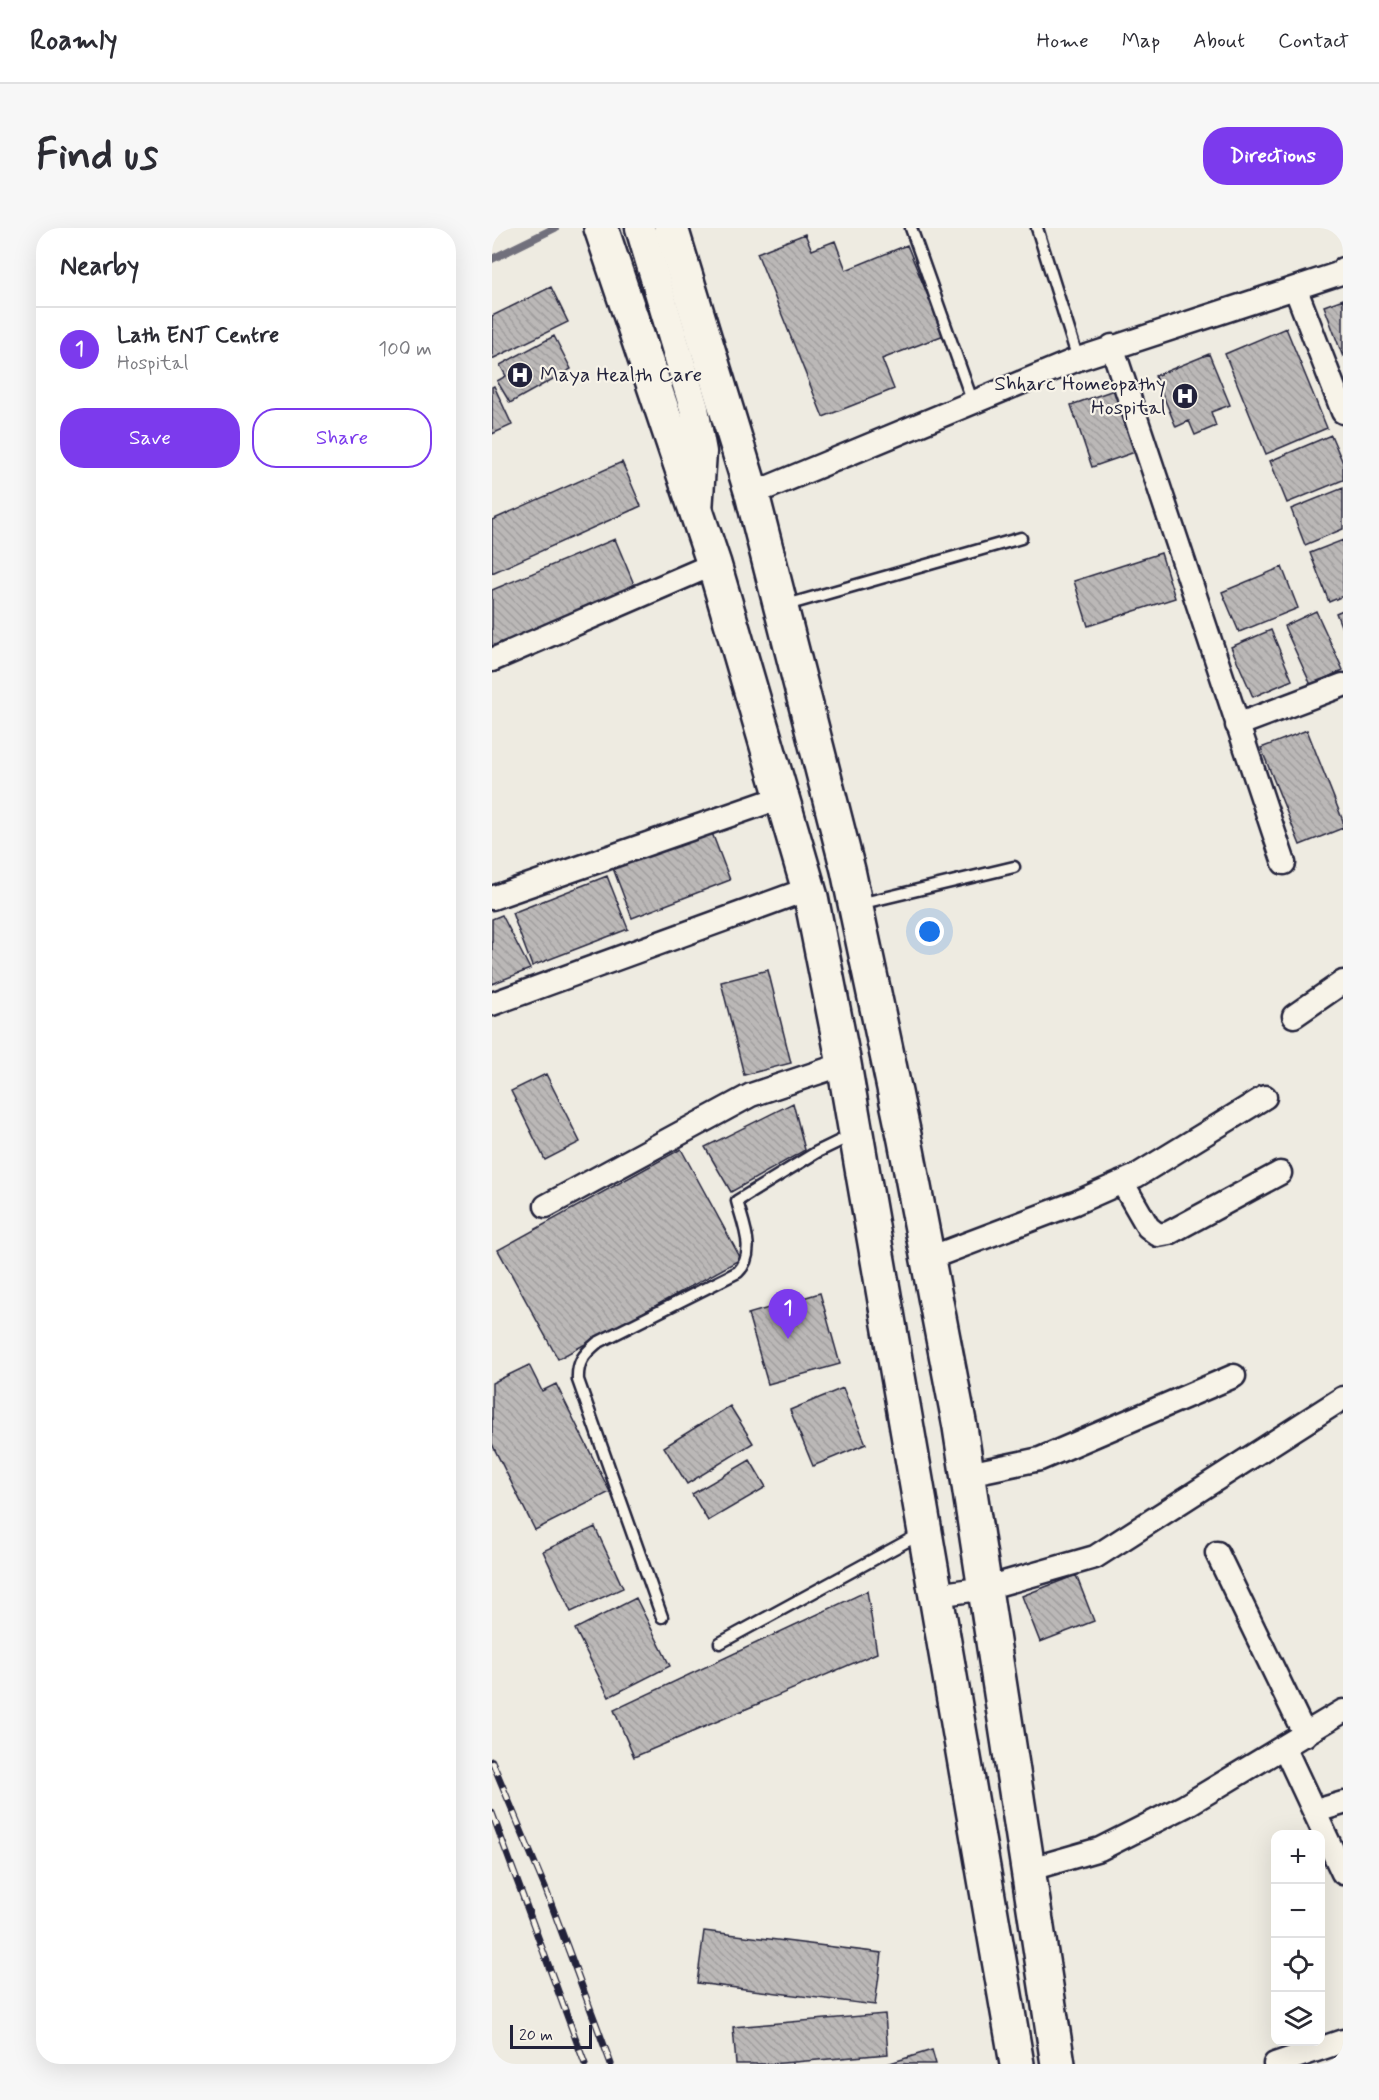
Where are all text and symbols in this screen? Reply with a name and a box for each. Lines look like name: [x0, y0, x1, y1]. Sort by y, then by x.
text: Roamly: [30, 23, 118, 60]
text: Home: [1037, 27, 1089, 55]
text: Map: [1122, 27, 1160, 55]
text: About: [1193, 27, 1245, 55]
text: Contact: [1278, 27, 1349, 55]
button: Directions: [1203, 127, 1343, 185]
text: Find us: [36, 129, 158, 184]
text: Nearby: [60, 250, 139, 284]
text: Lath ENT Centre: [117, 322, 279, 350]
text: 1: [75, 336, 84, 363]
text: 100 m: [378, 336, 432, 363]
text: Hospital: [117, 350, 188, 377]
hospital icon: Maya Health Care: [505, 360, 535, 390]
place label: Maya Health Care: [540, 361, 702, 389]
place label: Shharc Homeopathy Hospital: [994, 370, 1166, 422]
hospital icon: Shharc Homeopathy Hospital: [1170, 381, 1200, 411]
button: Save: [60, 408, 240, 468]
button: Share: [252, 408, 432, 468]
your location: [915, 917, 944, 946]
pin: 1: [768, 1290, 808, 1339]
map controls: [1271, 1830, 1325, 2046]
button: +: [1271, 1830, 1325, 1884]
button: −: [1271, 1884, 1325, 1938]
button: locate: [1271, 1938, 1325, 1992]
button: layers: [1271, 1992, 1325, 2046]
scale bar: [510, 2022, 592, 2050]
text: 20 m: [519, 2025, 553, 2046]

